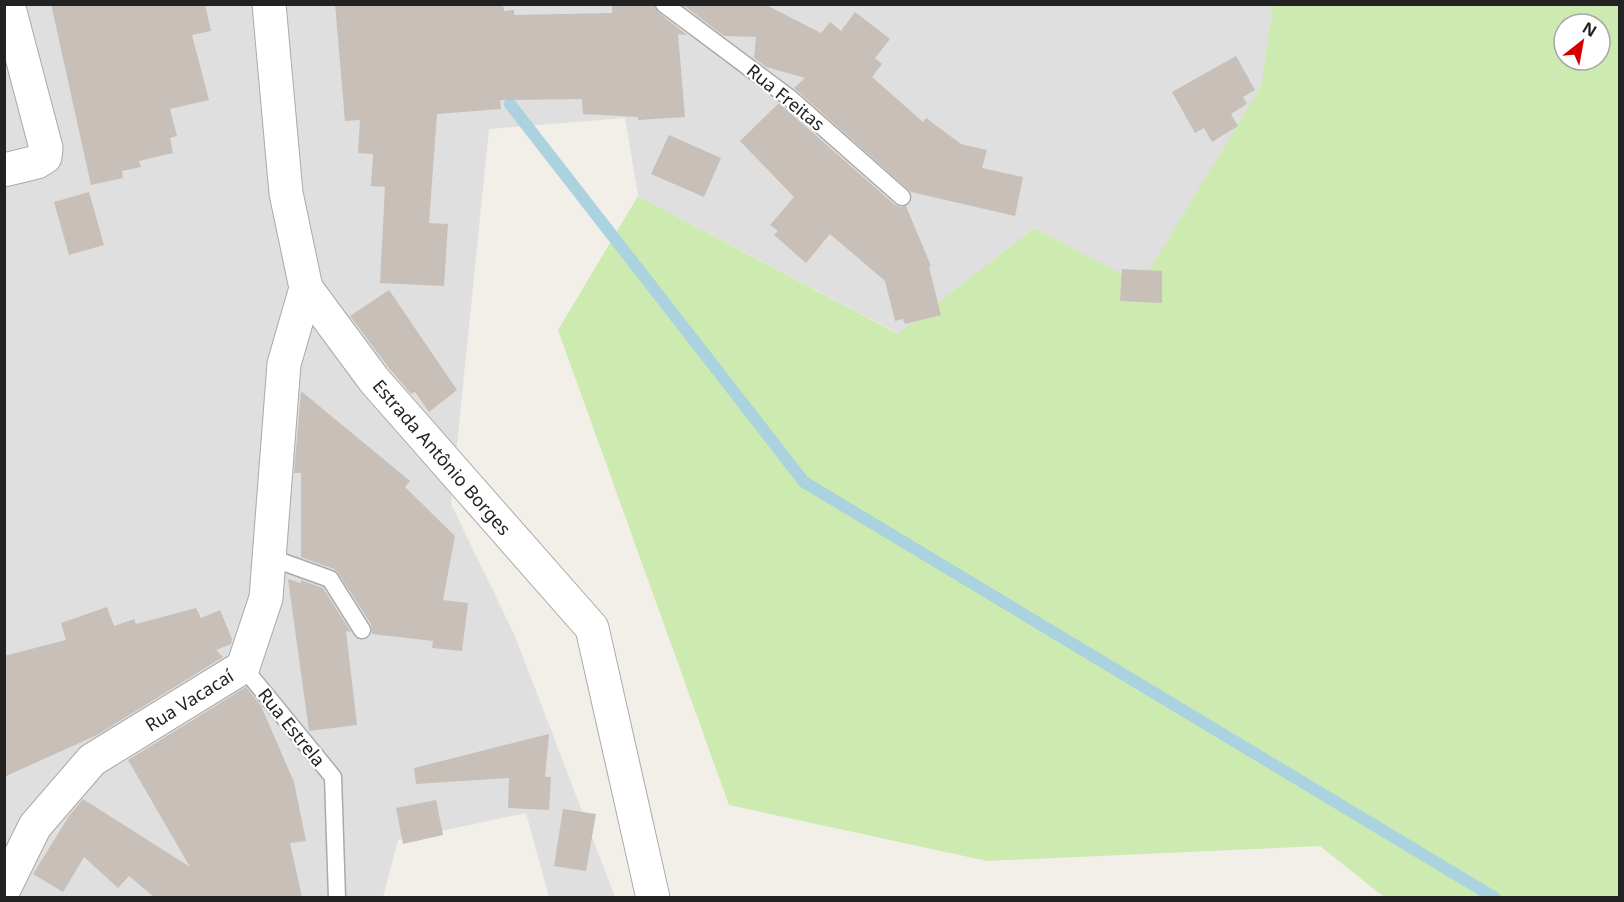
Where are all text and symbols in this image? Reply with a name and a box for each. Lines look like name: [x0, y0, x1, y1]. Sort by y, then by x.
north arrow: [1552, 12, 1612, 72]
text: N: [1578, 16, 1601, 42]
street label: Rua Freitas: [742, 58, 830, 136]
street label: Estrada Antônio Borges: [368, 374, 516, 540]
street label: Rua Vacacaí: [140, 663, 238, 737]
street label: Rua Estrela: [253, 683, 331, 771]

